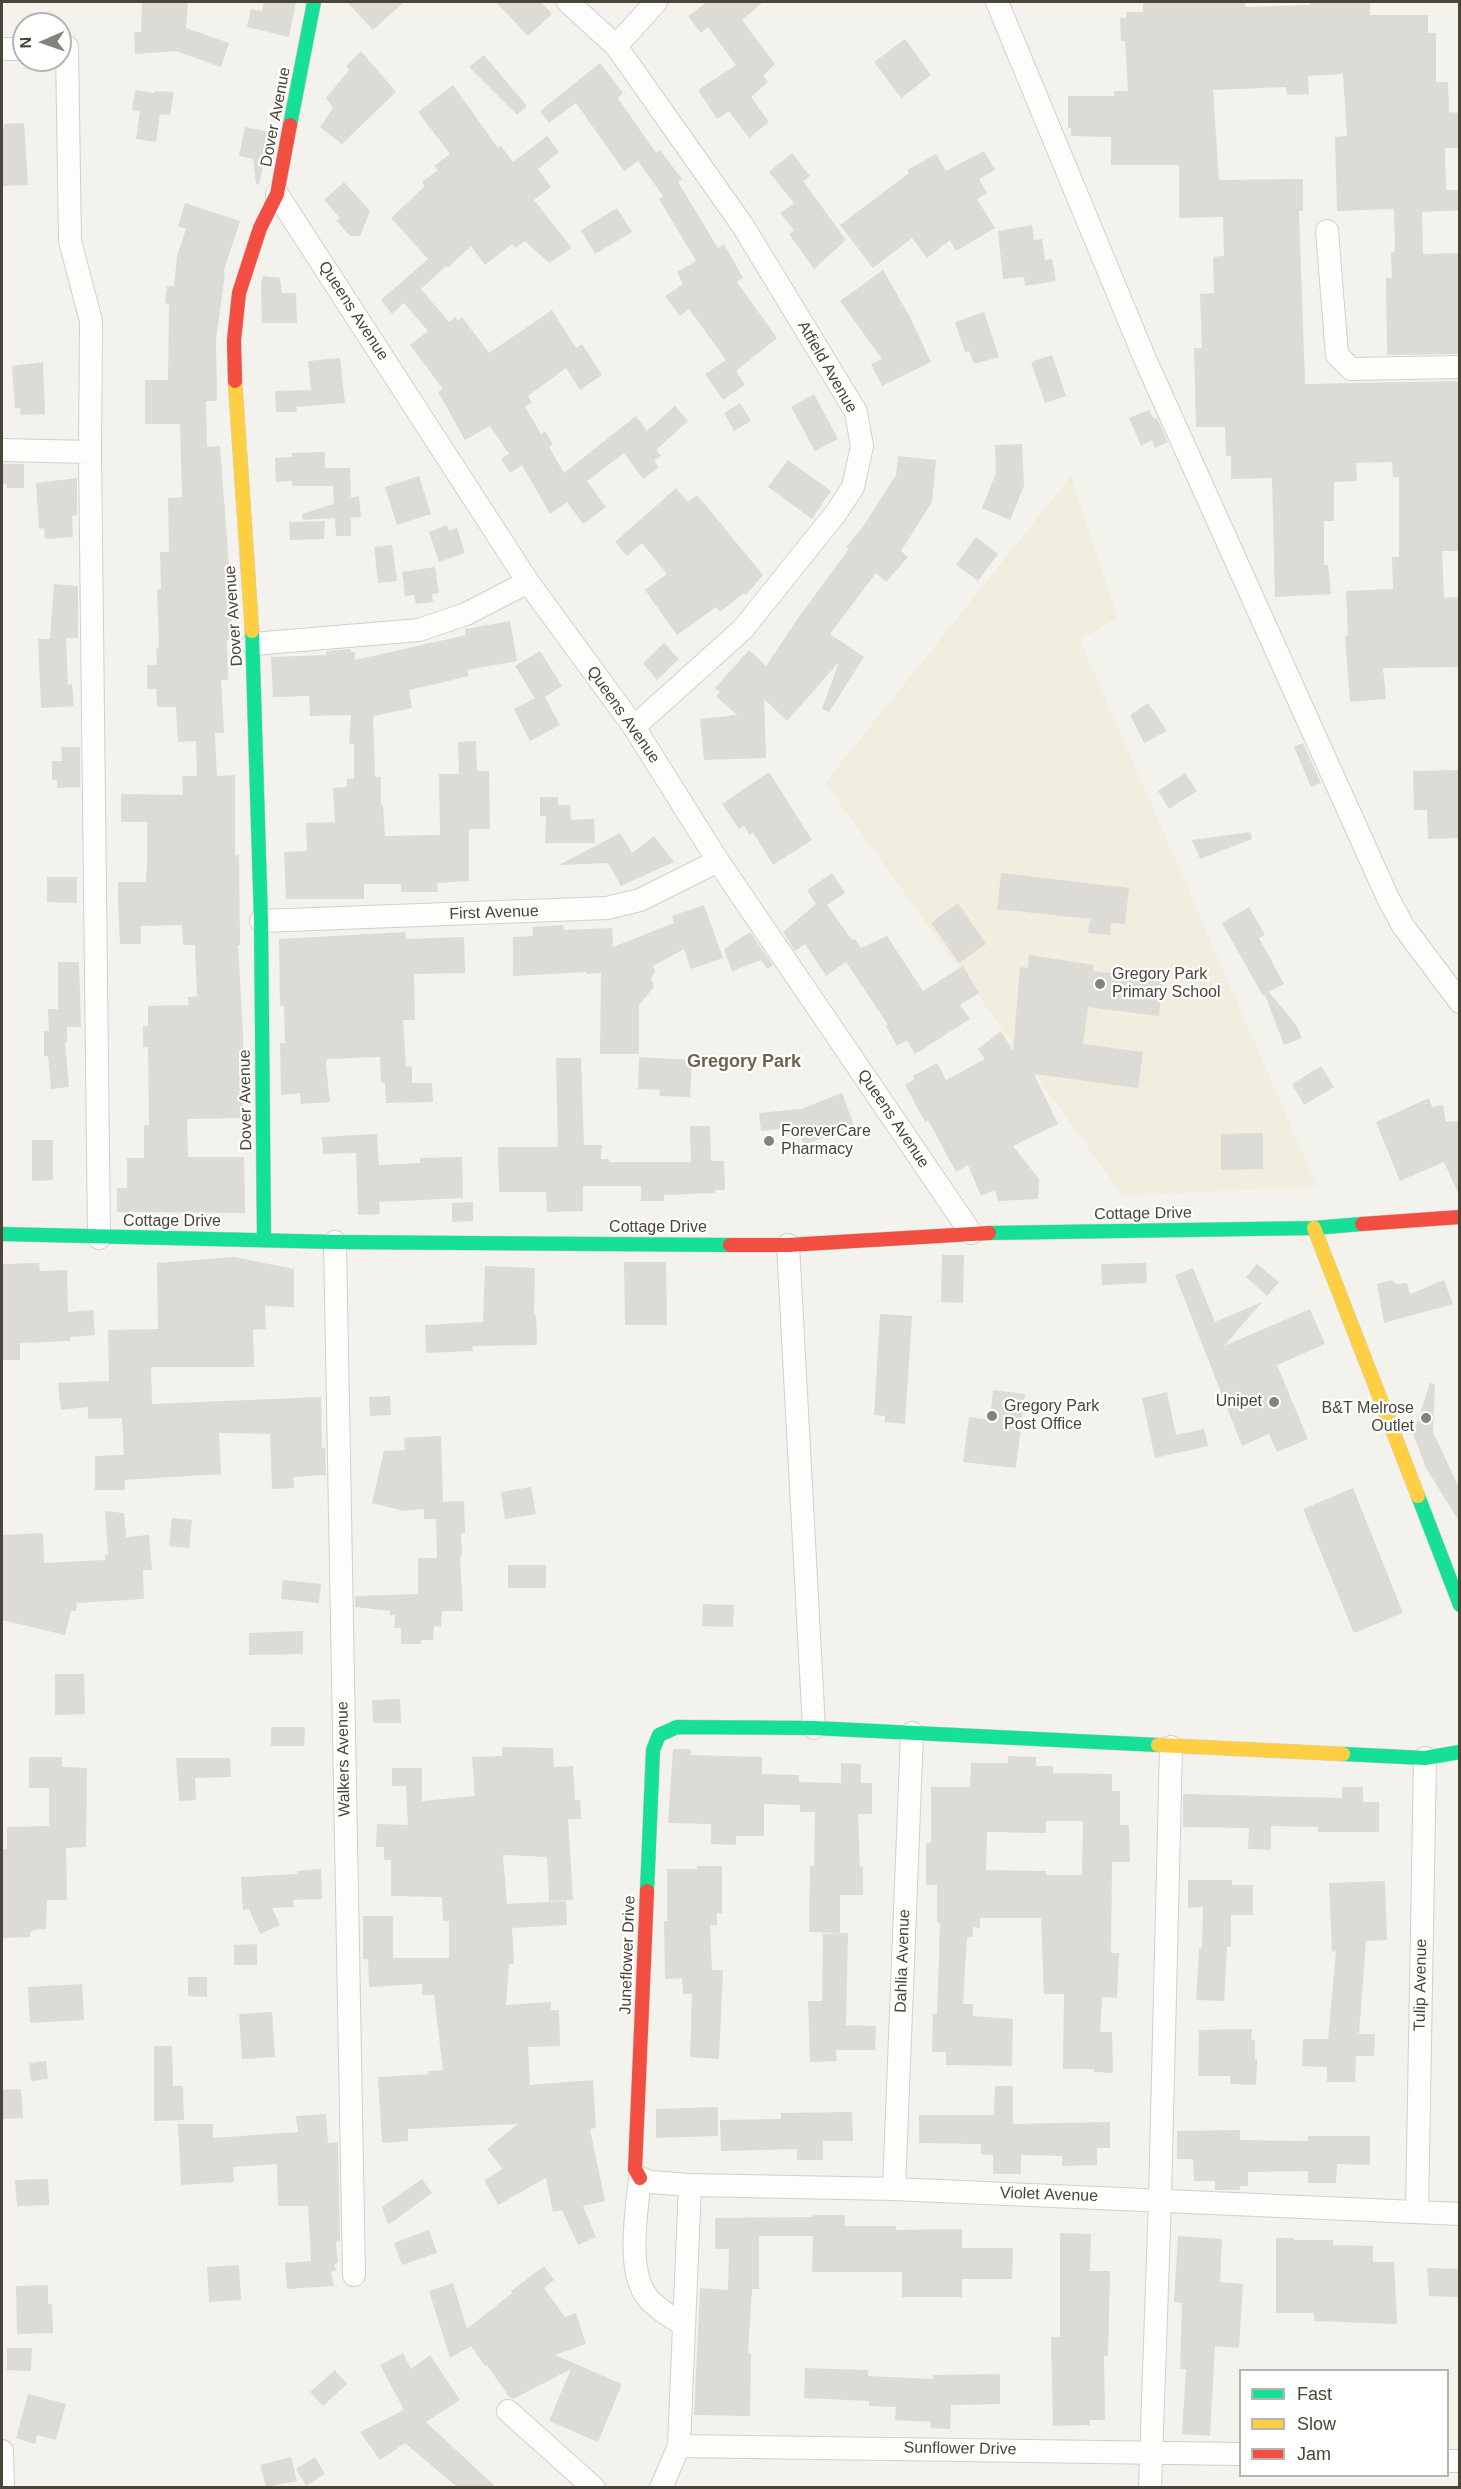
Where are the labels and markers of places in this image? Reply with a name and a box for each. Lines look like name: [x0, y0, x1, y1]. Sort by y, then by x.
place label: Gregory Park Primary School: [1112, 965, 1220, 1003]
marker: Gregory Park Primary School: [1093, 977, 1107, 991]
place label: ForeverCare Pharmacy: [781, 1122, 871, 1160]
marker: ForeverCare Pharmacy: [762, 1134, 776, 1148]
place label: Unipet: [1216, 1392, 1262, 1412]
marker: Unipet: [1267, 1395, 1281, 1409]
place label: Gregory Park Post Office: [1004, 1397, 1099, 1435]
place label: B&T Melrose Outlet: [1322, 1399, 1414, 1437]
marker: Gregory Park Post Office: [985, 1409, 999, 1423]
marker: B&T Melrose Outlet: [1419, 1411, 1433, 1425]

